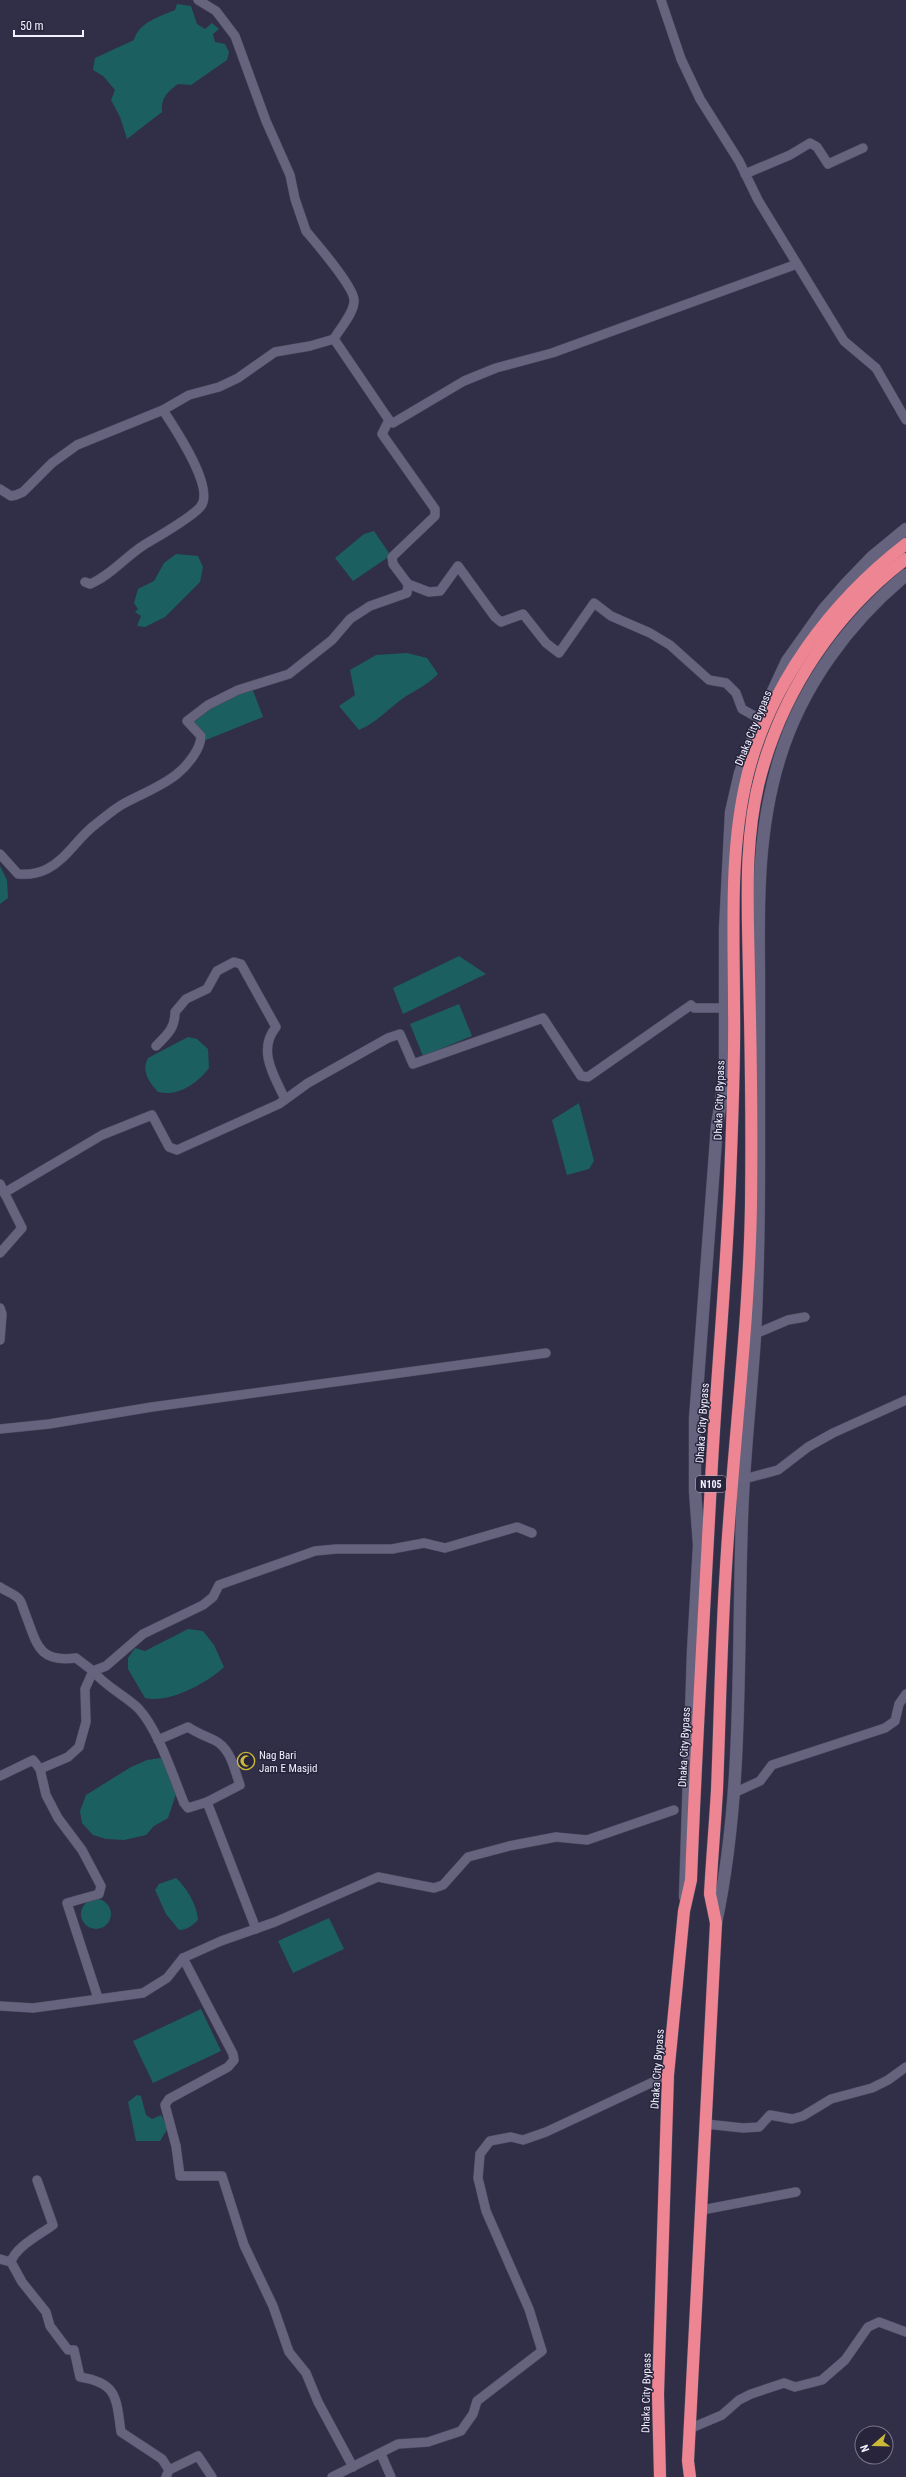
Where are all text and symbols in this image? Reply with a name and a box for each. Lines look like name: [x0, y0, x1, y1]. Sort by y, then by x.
scale bar: [14, 12, 83, 38]
text: 50 m: [20, 19, 44, 33]
street label: Dhaka City Bypass: [732, 689, 774, 768]
street label: Dhaka City Bypass: [712, 1060, 727, 1140]
street label: Dhaka City Bypass: [693, 1383, 712, 1463]
road number: N105: [696, 1476, 726, 1492]
street label: Dhaka City Bypass: [676, 1707, 693, 1787]
place label: Nag Bari Jam E Masjid: [259, 1749, 317, 1775]
mosque icon: Nag Bari Jam E Masjid: [236, 1751, 256, 1771]
street label: Dhaka City Bypass: [648, 2029, 667, 2109]
street label: Dhaka City Bypass: [639, 2353, 654, 2433]
north arrow: [854, 2425, 894, 2465]
text: N: [858, 2443, 872, 2454]

